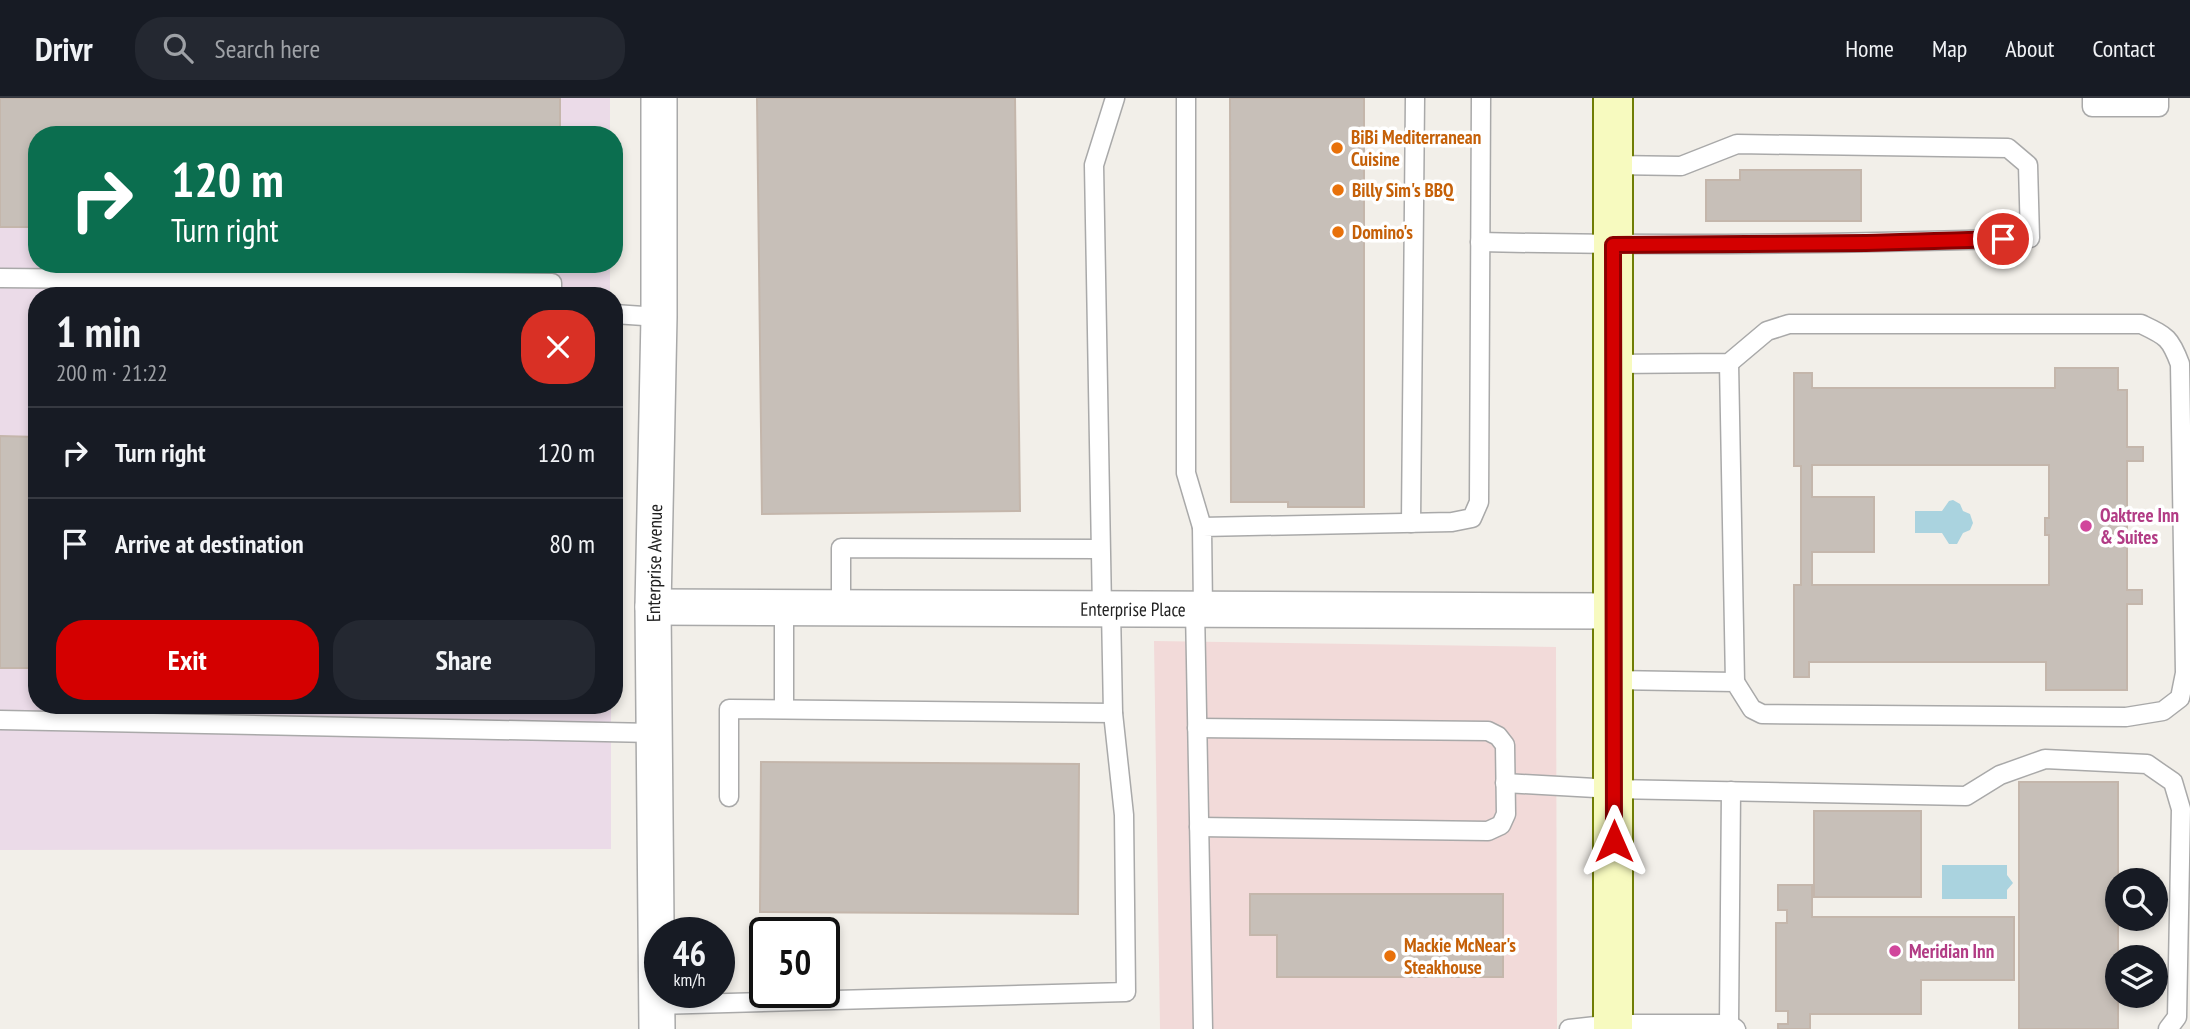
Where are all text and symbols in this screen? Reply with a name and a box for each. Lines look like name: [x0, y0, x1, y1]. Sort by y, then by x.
search box: [135, 17, 625, 80]
text: Drivr: [35, 27, 93, 70]
icon: search: [159, 29, 197, 67]
text: Search here: [215, 32, 320, 65]
text: Home: [1845, 33, 1894, 64]
text: Map: [1932, 33, 1967, 64]
text: About: [2005, 33, 2054, 64]
text: Contact: [2092, 33, 2155, 64]
place label: BiBi Mediterranean Cuisine: [1351, 125, 1481, 171]
marker: BiBi Mediterranean Cuisine: [1329, 140, 1345, 156]
text: 120 m: [171, 147, 284, 211]
icon: right: [56, 154, 147, 245]
place label: Billy Sim's BBQ: [1352, 178, 1454, 202]
marker: Billy Sim's BBQ: [1330, 182, 1346, 198]
text: Turn right: [171, 209, 279, 251]
pin: [1973, 209, 2033, 269]
place label: Domino's: [1352, 220, 1413, 244]
icon: arrive: [1984, 220, 2022, 258]
marker: Domino's: [1330, 224, 1346, 240]
text: 1 min: [56, 304, 141, 359]
button: close: [521, 310, 595, 384]
text: 200 m · 21:22: [56, 358, 168, 387]
icon: right: [56, 434, 94, 472]
text: Turn right: [115, 436, 206, 469]
text: 120 m: [537, 436, 595, 469]
place label: Oaktree Inn & Suites: [2100, 503, 2179, 549]
street label: Enterprise Avenue: [641, 504, 667, 622]
marker: Oaktree Inn & Suites: [2078, 518, 2094, 534]
icon: arrive: [56, 525, 94, 563]
text: Arrive at destination: [115, 527, 304, 560]
text: 80 m: [549, 527, 595, 560]
street label: Enterprise Place: [1080, 597, 1186, 621]
button: Exit: [56, 620, 319, 700]
button: Share: [333, 620, 595, 700]
position arrow: [1577, 804, 1651, 878]
map controls: [2105, 868, 2168, 1008]
button: search: [2105, 868, 2168, 931]
speed limit sign: 50: [749, 917, 840, 1008]
text: 46: [673, 930, 706, 976]
place label: Mackie McNear's Steakhouse: [1404, 933, 1516, 979]
place label: Meridian Inn: [1909, 939, 1994, 963]
marker: Meridian Inn: [1887, 943, 1903, 959]
button: layers: [2105, 945, 2168, 1008]
marker: Mackie McNear's Steakhouse: [1382, 948, 1398, 964]
text: km/h: [674, 968, 705, 991]

